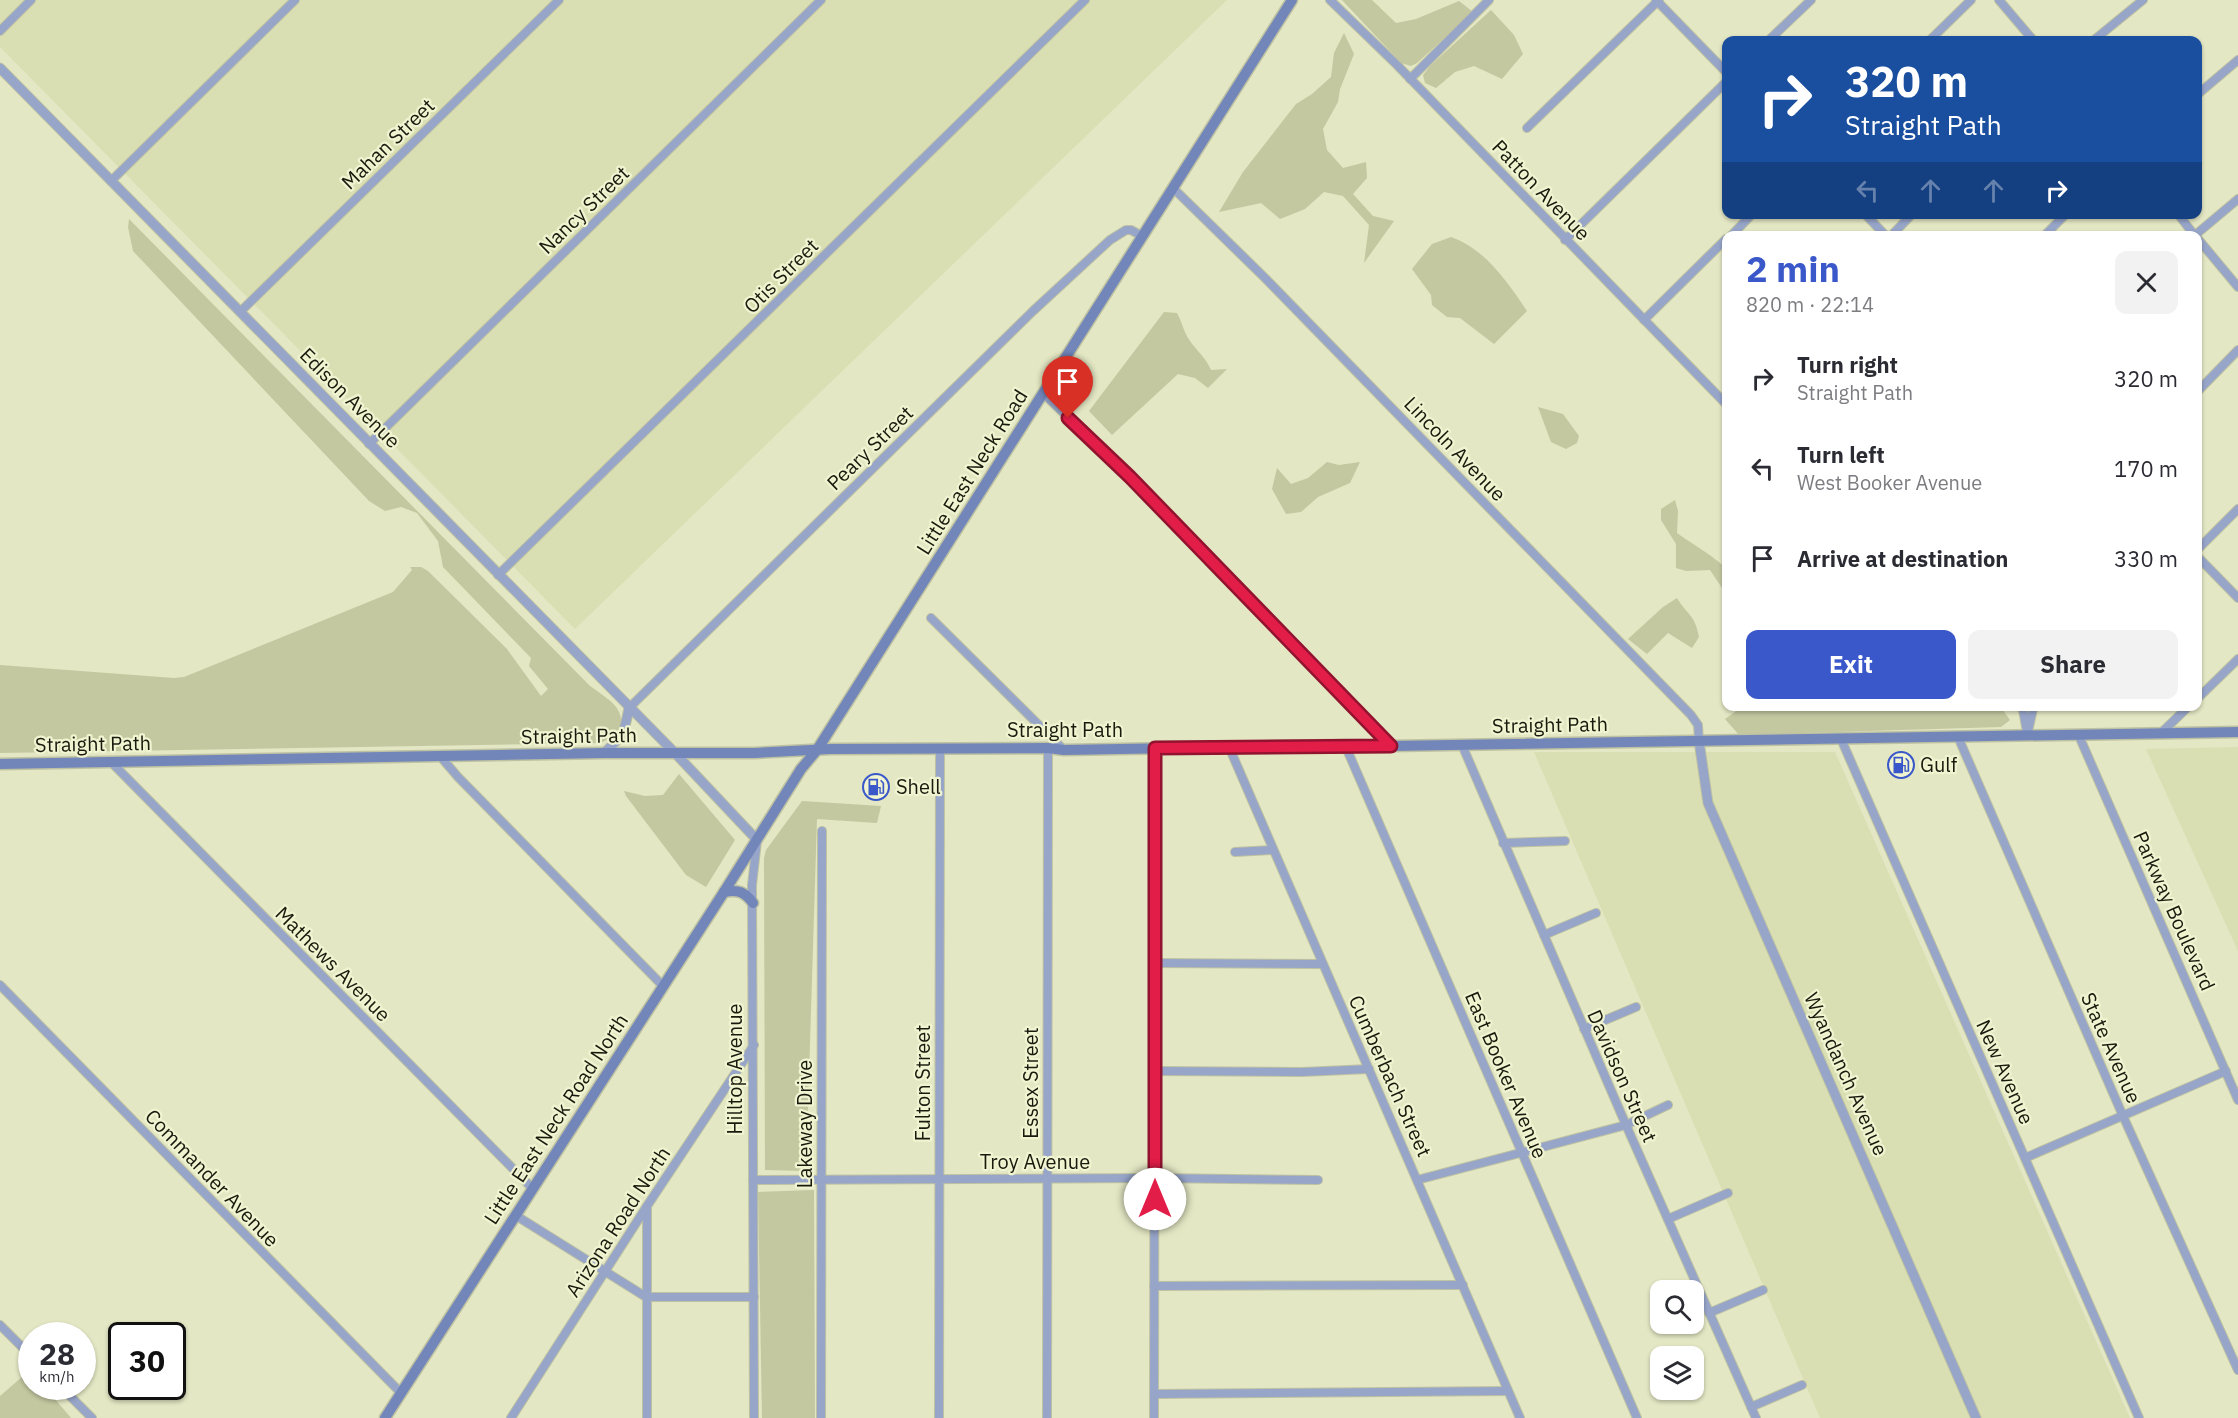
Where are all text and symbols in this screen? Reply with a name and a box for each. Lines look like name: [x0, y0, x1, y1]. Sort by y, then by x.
text: 320 m: [1845, 54, 1968, 109]
icon: right: [1746, 60, 1824, 138]
street label: Mahan Street: [335, 92, 440, 195]
text: Straight Path: [1845, 107, 2002, 142]
street label: Patton Avenue: [1486, 133, 1596, 246]
street label: Nancy Street: [533, 160, 635, 260]
icon: left: [1851, 174, 1884, 207]
icon: ahead: [1914, 174, 1947, 207]
icon: ahead: [1977, 174, 2010, 207]
icon: right: [2040, 174, 2073, 207]
street label: Otis Street: [737, 232, 824, 319]
text: 2 min: [1746, 245, 1840, 292]
button: close: [2115, 251, 2178, 314]
text: 820 m · 22:14: [1746, 291, 1874, 318]
street label: Edison Avenue: [294, 341, 407, 454]
text: Turn right: [1797, 350, 1898, 379]
pin: [1042, 356, 1093, 418]
icon: right: [1746, 362, 1779, 395]
text: 320 m: [2114, 364, 2178, 393]
icon: arrive: [1051, 365, 1084, 398]
text: Straight Path: [1797, 379, 1913, 406]
street label: Little East Neck Road: [910, 384, 1033, 560]
street label: Lincoln Avenue: [1398, 390, 1512, 507]
street label: Peary Street: [821, 400, 919, 496]
text: Turn left: [1797, 440, 1885, 469]
icon: left: [1746, 452, 1779, 485]
text: 170 m: [2114, 454, 2178, 483]
text: West Booker Avenue: [1797, 469, 1982, 496]
icon: arrive: [1746, 542, 1779, 575]
text: Arrive at destination: [1797, 544, 2008, 573]
text: 330 m: [2114, 544, 2178, 573]
button: Exit: [1746, 630, 1956, 699]
button: Share: [1968, 630, 2178, 699]
street label: Straight Path: [1492, 710, 1608, 739]
street label: Straight Path: [1007, 716, 1123, 743]
street label: Straight Path: [521, 721, 637, 750]
street label: Straight Path: [35, 729, 151, 758]
fuel station icon: Gulf: [1886, 750, 1916, 780]
place label: Gulf: [1920, 751, 1958, 778]
fuel station icon: Shell: [861, 772, 891, 802]
place label: Shell: [896, 773, 941, 800]
street label: Parkway Boulevard: [2127, 827, 2222, 995]
street label: Mathews Avenue: [270, 900, 397, 1027]
street label: East Booker Avenue: [1459, 987, 1554, 1163]
street label: Wyandanch Avenue: [1798, 988, 1895, 1160]
street label: State Avenue: [2075, 988, 2148, 1108]
street label: Cumberbach Street: [1343, 991, 1438, 1161]
street label: Hilltop Avenue: [721, 1003, 748, 1135]
street label: Davidson Street: [1581, 1005, 1664, 1146]
street label: Little East Neck Road North: [477, 1008, 634, 1229]
street label: New Avenue: [1970, 1015, 2041, 1128]
street label: Fulton Street: [909, 1025, 936, 1141]
street label: Essex Street: [1017, 1027, 1044, 1139]
street label: Lakeway Drive: [791, 1060, 818, 1188]
street label: Commander Avenue: [139, 1103, 285, 1253]
street label: Arizona Road North: [559, 1141, 676, 1302]
street label: Troy Avenue: [980, 1148, 1090, 1175]
position arrow: [1123, 1167, 1187, 1231]
map controls: [1650, 1280, 1704, 1400]
button: search: [1650, 1280, 1704, 1334]
speed limit sign: 30: [108, 1322, 186, 1400]
text: 28: [39, 1334, 75, 1373]
button: layers: [1650, 1346, 1704, 1400]
text: km/h: [39, 1367, 75, 1386]

